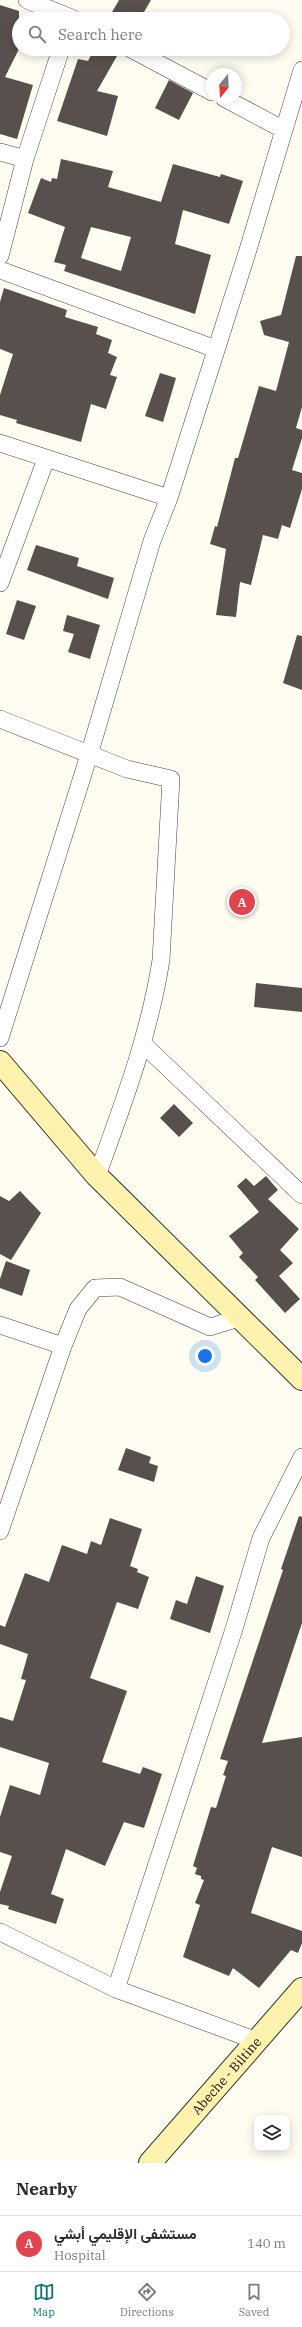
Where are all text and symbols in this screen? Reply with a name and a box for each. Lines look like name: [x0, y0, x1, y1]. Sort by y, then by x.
search box: [12, 12, 290, 56]
icon: search: [26, 23, 48, 45]
text: Search here: [58, 25, 143, 44]
north arrow: [206, 68, 242, 104]
pin: A: [229, 887, 255, 917]
your location: [195, 1346, 215, 1366]
street label: Abeche - Biltine: [188, 2033, 265, 2118]
map controls: [254, 2115, 290, 2151]
button: layers: [254, 2115, 290, 2151]
text: Nearby: [16, 2178, 77, 2200]
text: مستشفى الإقليمي أبشي: [54, 2224, 197, 2243]
text: A: [24, 2235, 34, 2252]
text: 140 m: [247, 2235, 286, 2252]
text: Hospital: [54, 2247, 106, 2264]
tab: Map: [33, 2281, 55, 2319]
tab: Directions: [120, 2281, 174, 2319]
tab: Saved: [239, 2281, 269, 2319]

